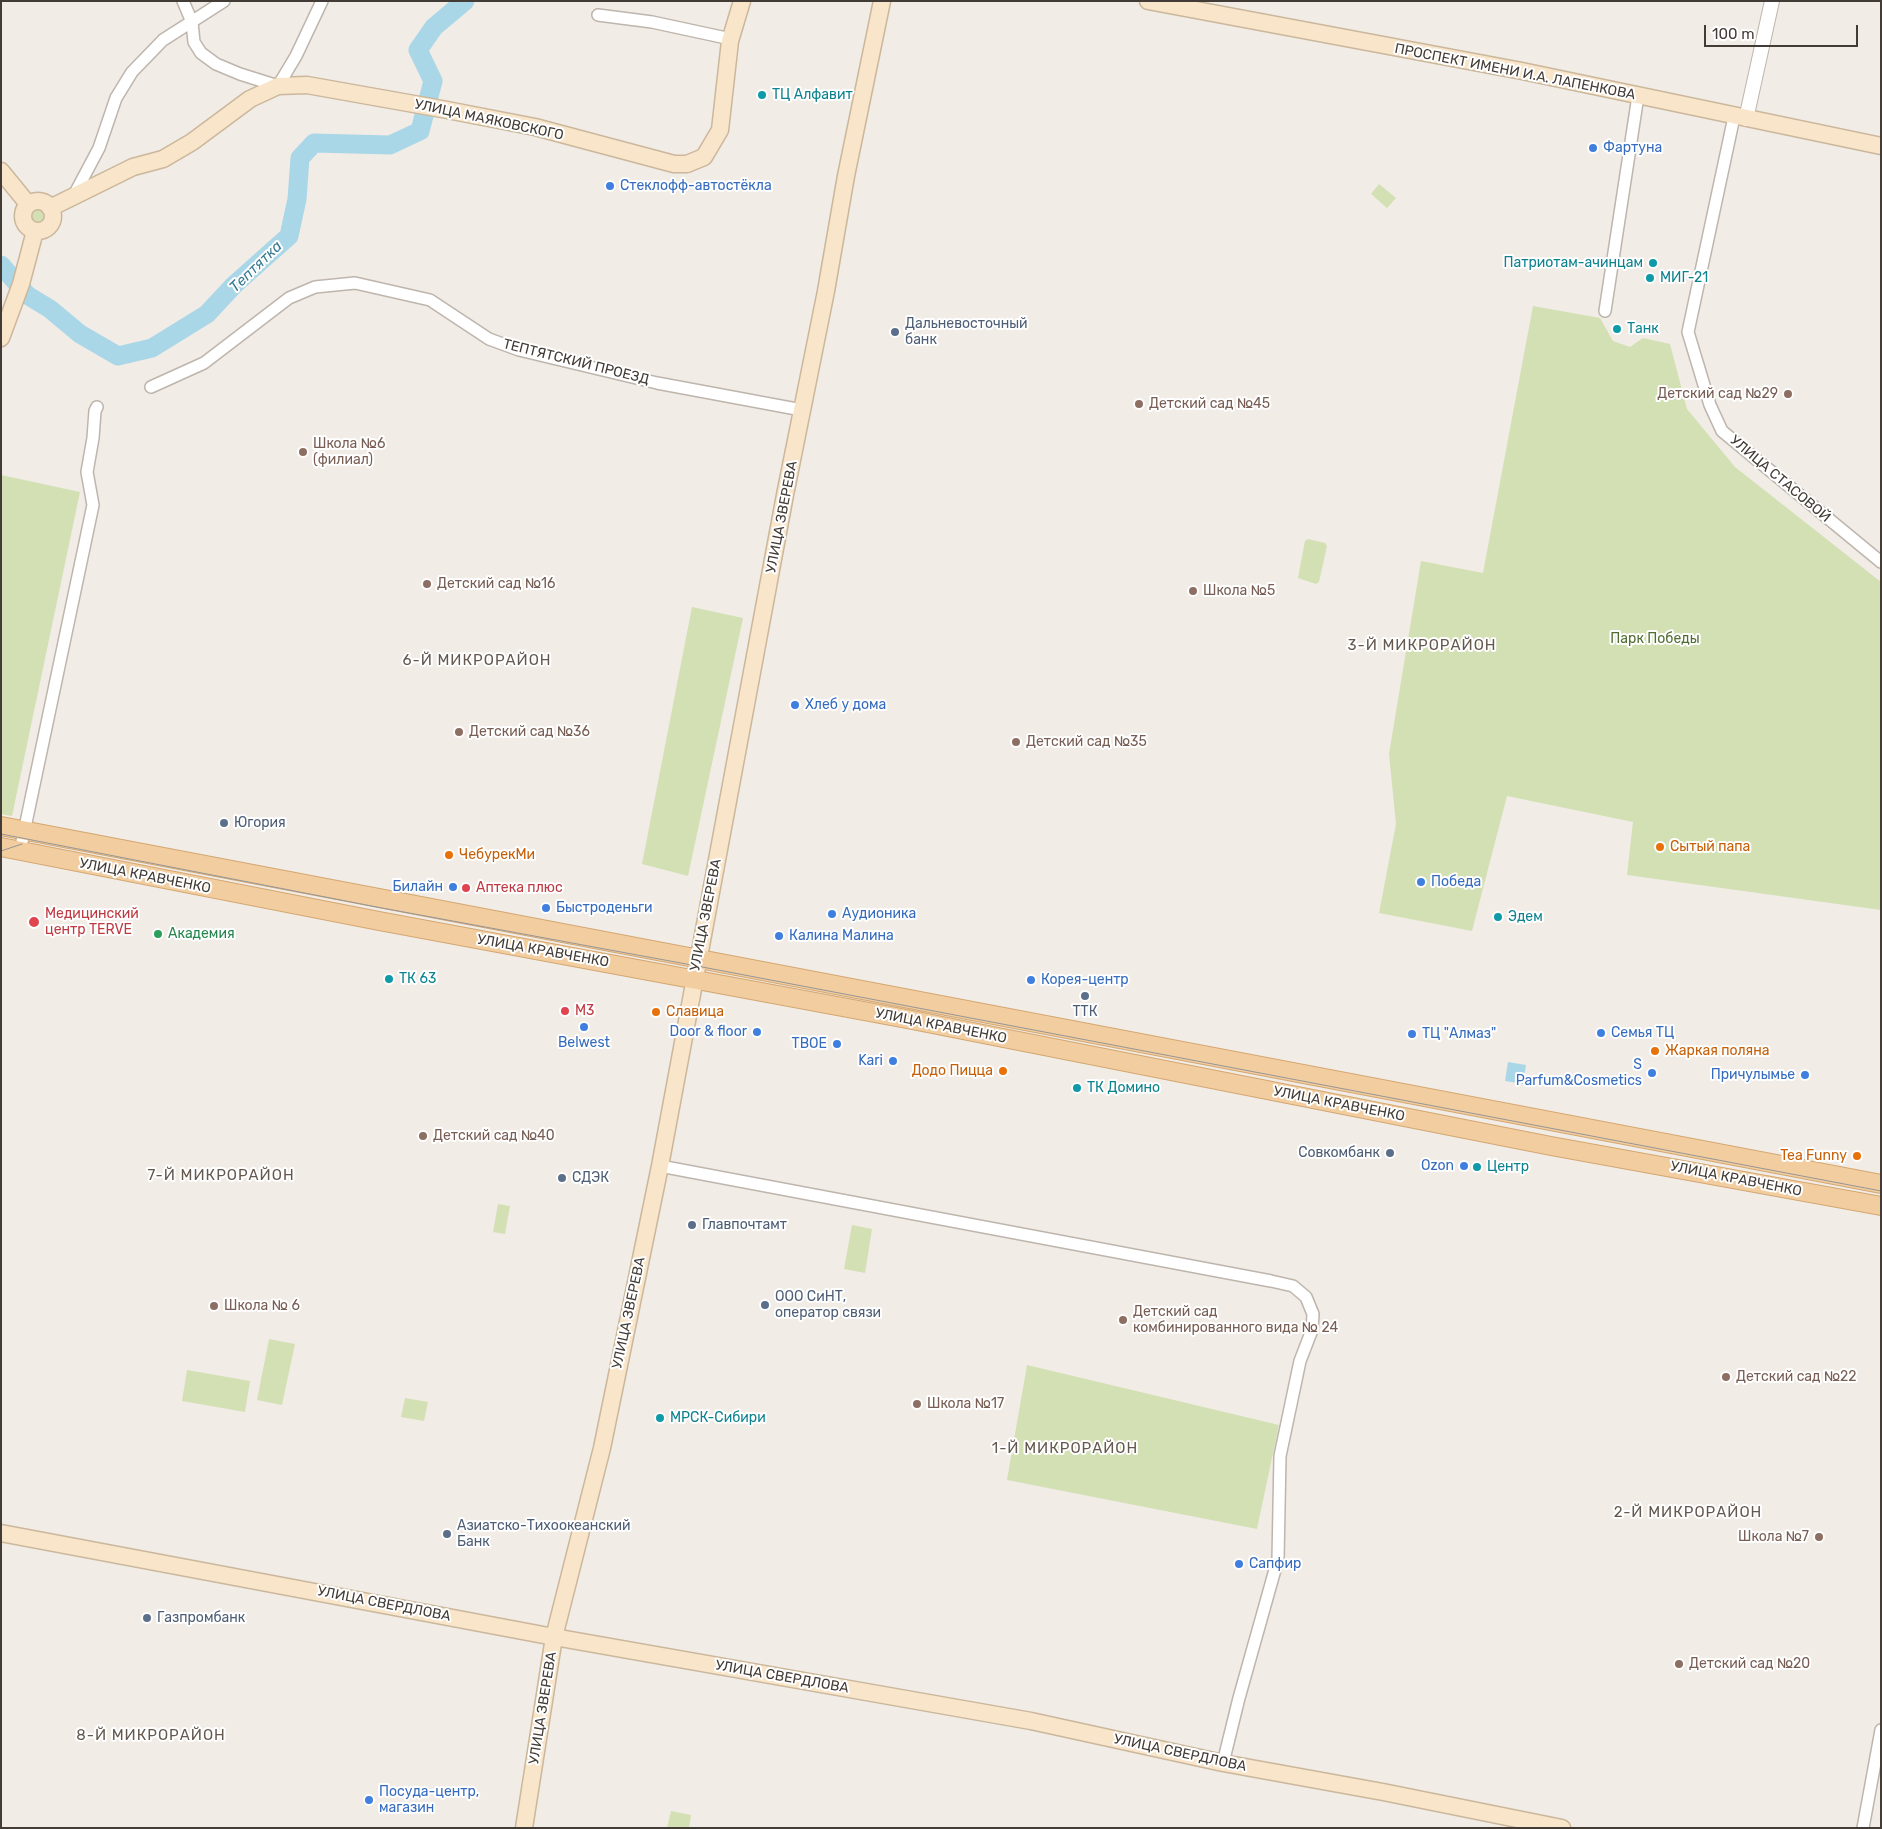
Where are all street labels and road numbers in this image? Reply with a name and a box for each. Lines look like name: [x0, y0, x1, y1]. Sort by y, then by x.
street label: ПРОСПЕКТ ИМЕНИ И.А. ЛАПЕНКОВА: [1393, 40, 1637, 104]
street label: УЛИЦА МАЯКОВСКОГО: [413, 96, 565, 144]
street label: ТЕПТЯТСКИЙ ПРОЕЗД: [501, 336, 651, 388]
street label: УЛИЦА СТАСОВОЙ: [1726, 432, 1834, 526]
street label: УЛИЦА ЗВЕРЕВА: [763, 459, 801, 575]
street label: УЛИЦА КРАВЧЕНКО: [78, 855, 212, 897]
street label: УЛИЦА ЗВЕРЕВА: [687, 857, 725, 973]
street label: УЛИЦА КРАВЧЕНКО: [476, 931, 610, 971]
street label: УЛИЦА КРАВЧЕНКО: [874, 1005, 1008, 1047]
street label: УЛИЦА КРАВЧЕНКО: [1272, 1083, 1406, 1125]
street label: УЛИЦА КРАВЧЕНКО: [1669, 1158, 1803, 1200]
street label: УЛИЦА ЗВЕРЕВА: [609, 1256, 649, 1370]
street label: УЛИЦА СВЕРДЛОВА: [316, 1583, 452, 1625]
street label: УЛИЦА ЗВЕРЕВА: [526, 1650, 560, 1766]
street label: УЛИЦА СВЕРДЛОВА: [714, 1657, 850, 1697]
street label: УЛИЦА СВЕРДЛОВА: [1112, 1731, 1248, 1775]

